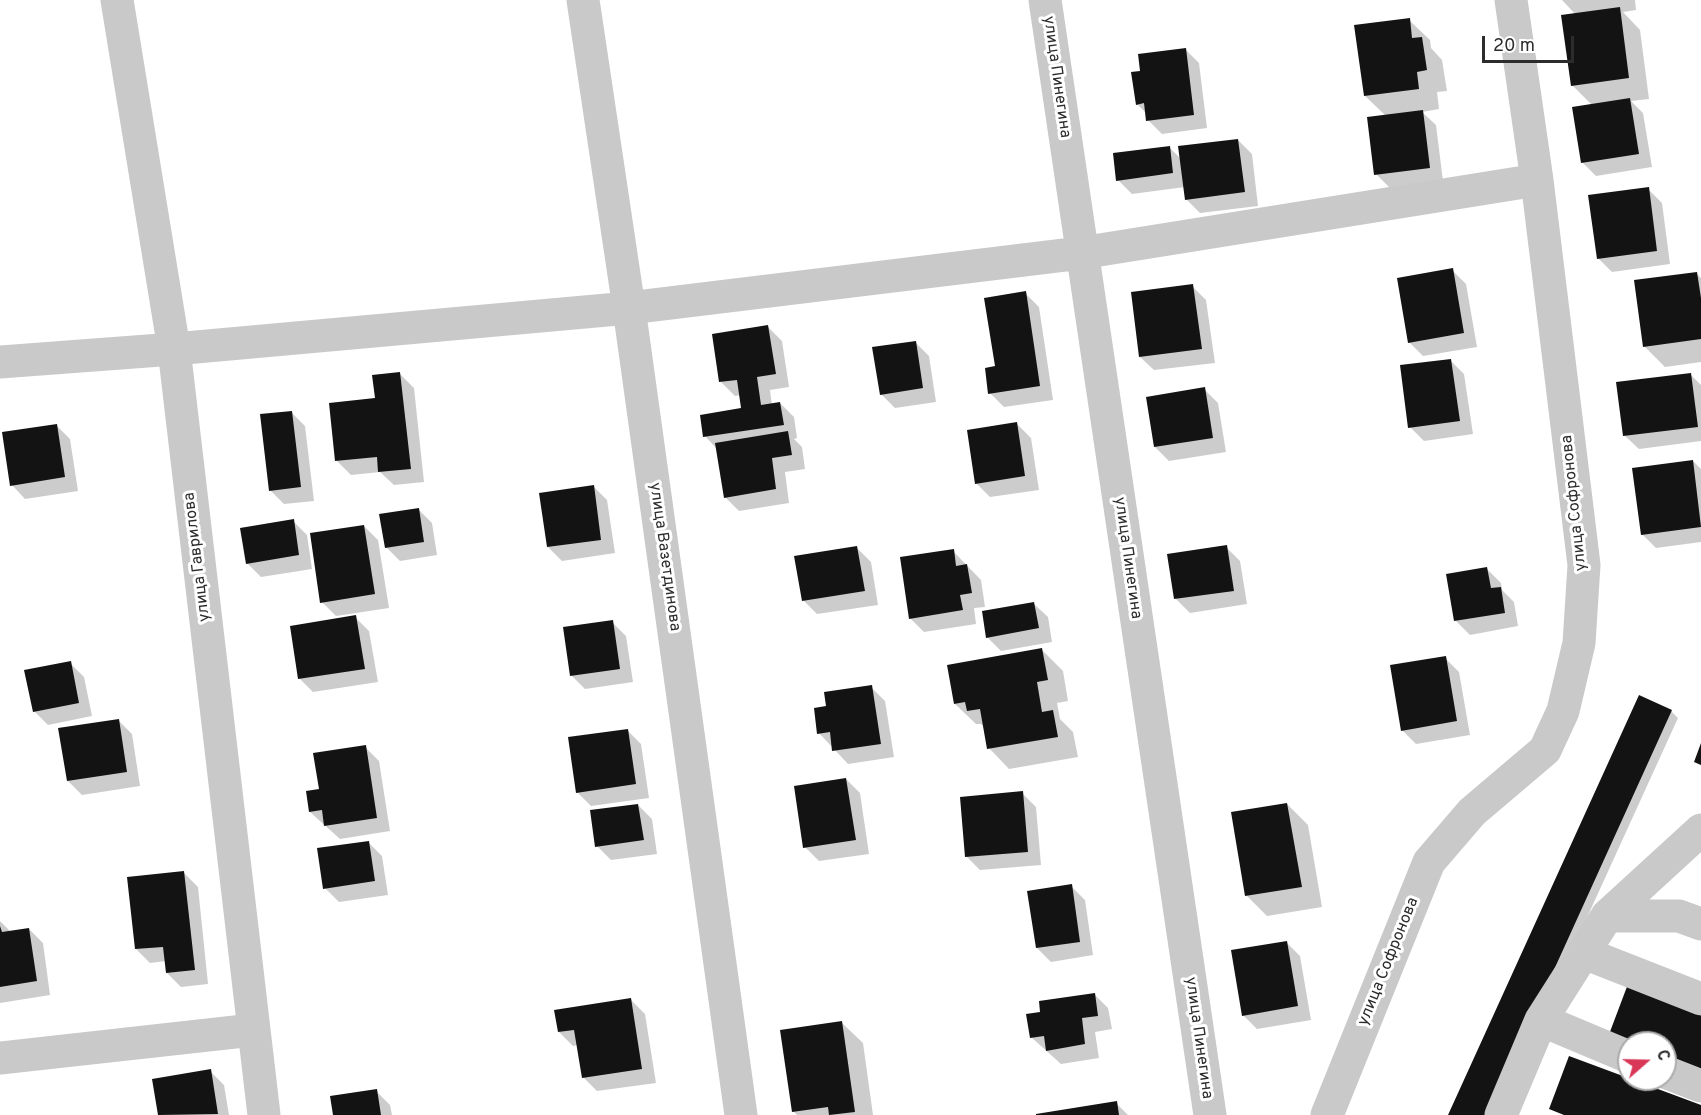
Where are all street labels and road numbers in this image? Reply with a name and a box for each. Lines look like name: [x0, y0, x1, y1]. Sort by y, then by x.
street label: улица Пинегина: [1038, 15, 1074, 139]
street label: улица Софронова: [1558, 434, 1592, 572]
street label: улица Вазетдинова: [644, 482, 684, 632]
street label: улица Гаврилова: [181, 491, 215, 623]
street label: улица Пинегина: [1109, 496, 1145, 620]
street label: улица Софронова: [1354, 895, 1424, 1029]
street label: улица Пинегина: [1180, 976, 1216, 1100]

